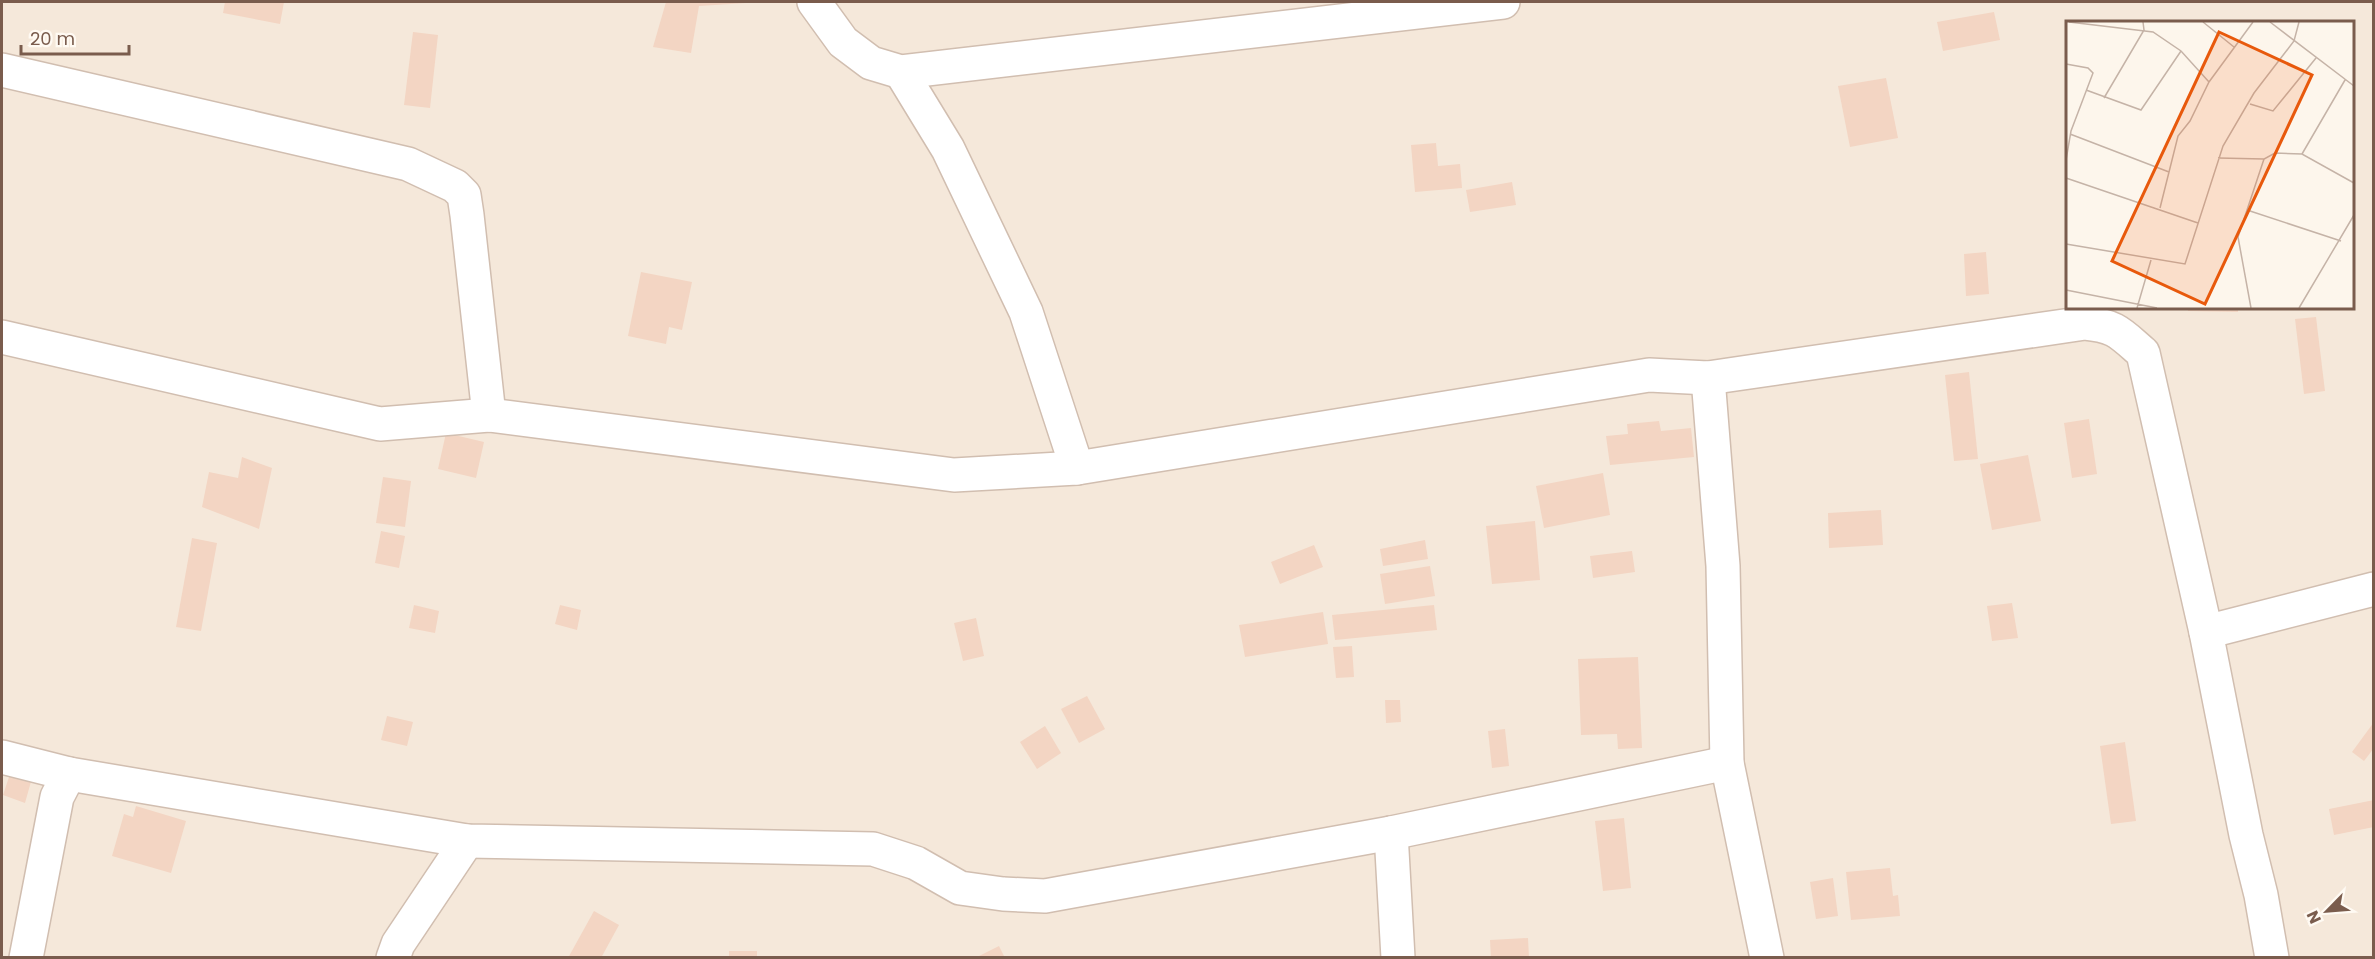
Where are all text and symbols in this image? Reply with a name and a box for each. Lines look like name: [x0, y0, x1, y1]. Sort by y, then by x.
scale bar: [21, 18, 129, 56]
inset map: [2066, 21, 2354, 309]
text: 20 m: [30, 26, 75, 51]
north arrow: [2297, 881, 2357, 941]
text: N: [2301, 907, 2327, 927]

